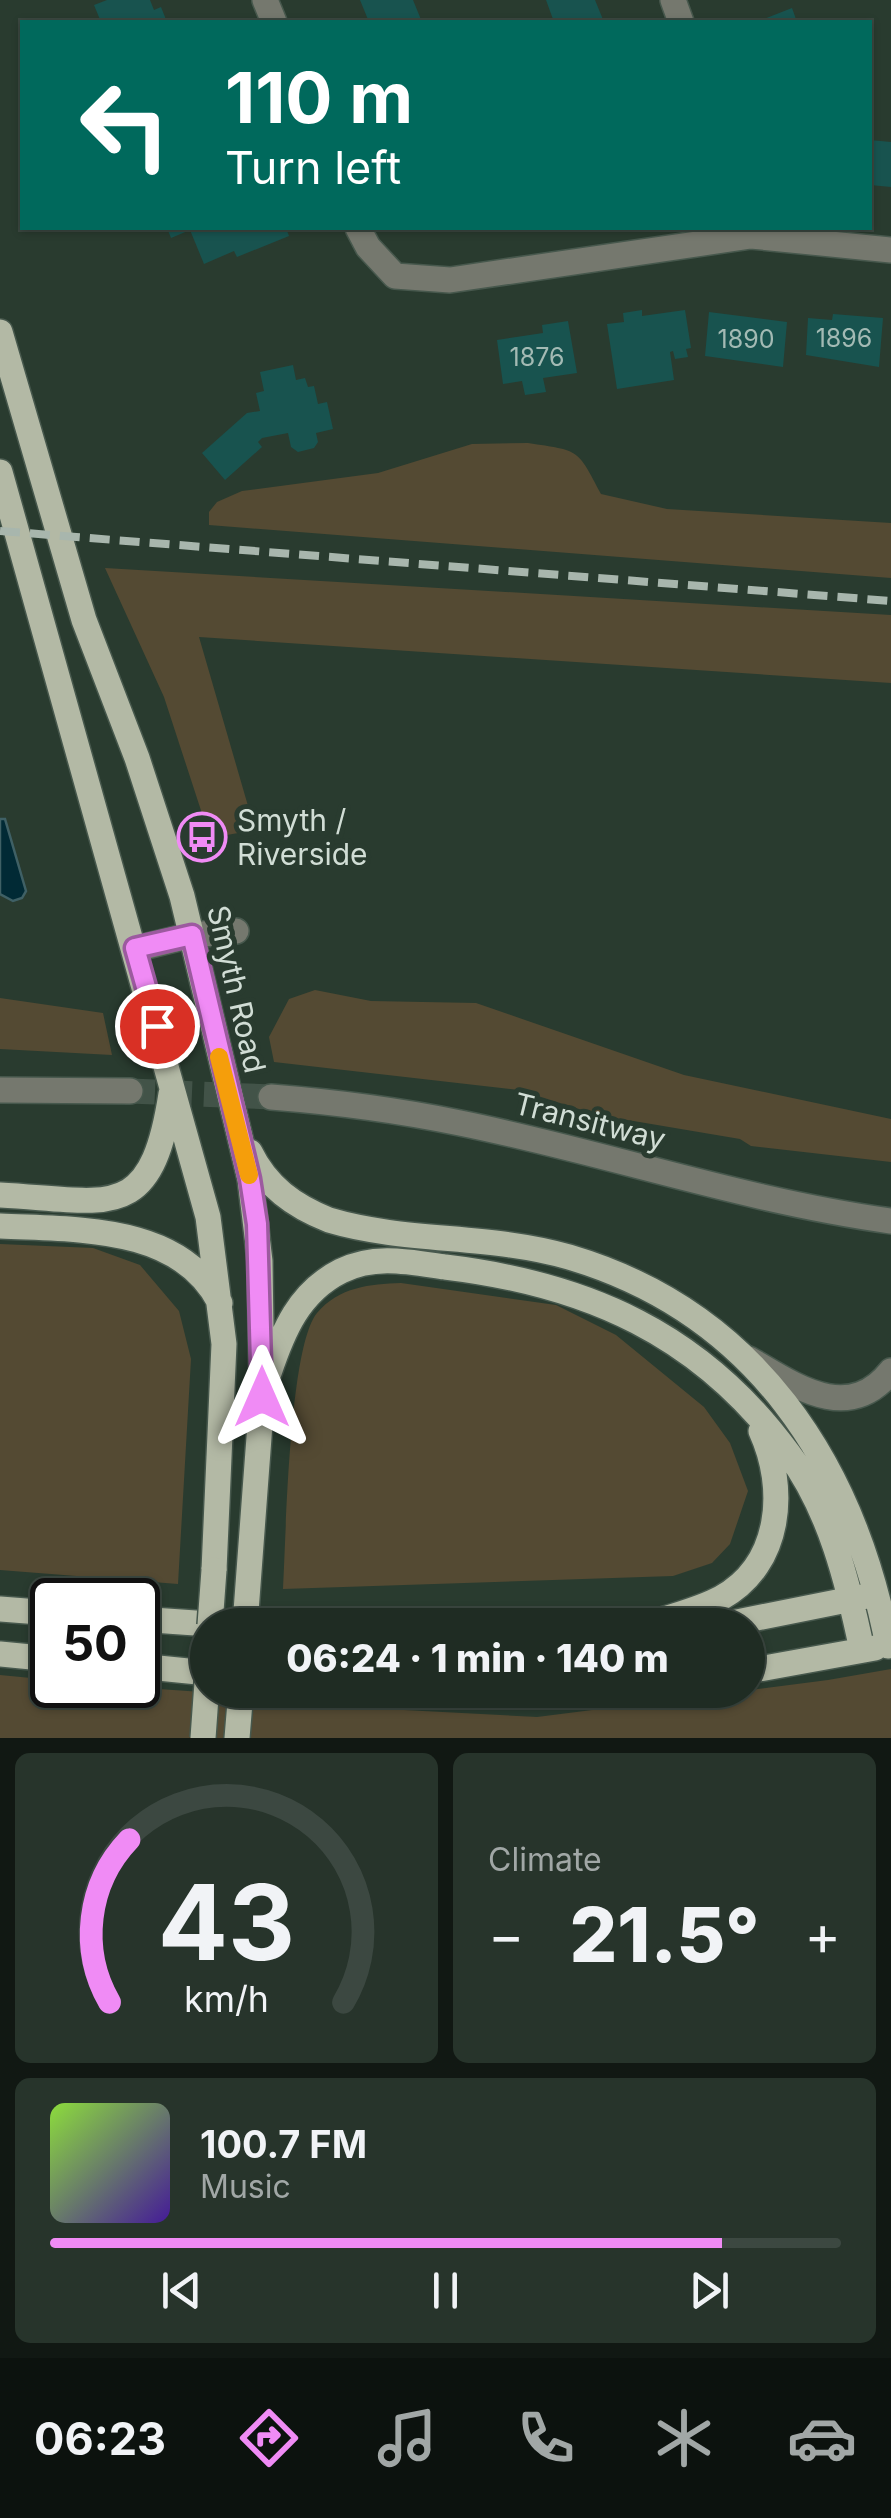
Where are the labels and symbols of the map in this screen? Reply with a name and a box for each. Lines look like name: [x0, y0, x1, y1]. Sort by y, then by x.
house number: 1896: [816, 323, 872, 353]
house number: 1890: [718, 324, 774, 354]
house number: 1876: [510, 342, 564, 372]
place label: Smyth / Riverside: [237, 802, 368, 872]
bus stop icon: Smyth / Riverside: [176, 811, 228, 863]
street label: Smyth Road: [200, 902, 274, 1076]
pin: [115, 984, 200, 1069]
street label: Transitway: [511, 1085, 670, 1157]
position arrow: [210, 1345, 314, 1449]
speed limit sign: 50: [30, 1578, 160, 1708]

